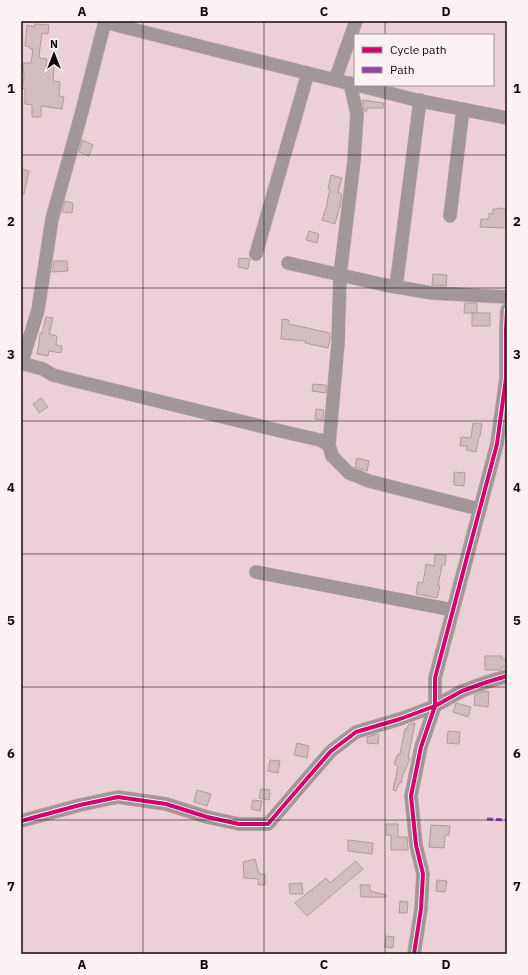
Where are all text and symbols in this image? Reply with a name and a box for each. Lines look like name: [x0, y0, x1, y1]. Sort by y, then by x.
text: A: [78, 3, 87, 20]
text: B: [200, 3, 209, 20]
text: C: [320, 3, 329, 20]
text: D: [441, 3, 451, 20]
north arrow: [34, 34, 74, 74]
legend: [354, 34, 494, 86]
text: N: [50, 37, 58, 51]
text: Cycle path: [390, 42, 447, 57]
text: Path: [390, 62, 415, 77]
text: 1: [7, 80, 15, 97]
text: 1: [513, 80, 521, 97]
text: 2: [7, 213, 15, 230]
text: 2: [513, 213, 521, 230]
text: 3: [7, 346, 15, 363]
text: 3: [513, 346, 521, 363]
text: 4: [7, 479, 15, 496]
text: 4: [513, 479, 521, 496]
text: 5: [7, 612, 15, 629]
text: 5: [513, 612, 521, 629]
text: 6: [7, 745, 15, 762]
text: 6: [513, 745, 521, 762]
text: 7: [7, 878, 15, 895]
text: 7: [513, 878, 521, 895]
text: A: [78, 956, 87, 973]
text: B: [200, 956, 209, 973]
text: C: [320, 956, 329, 973]
text: D: [441, 956, 451, 973]

